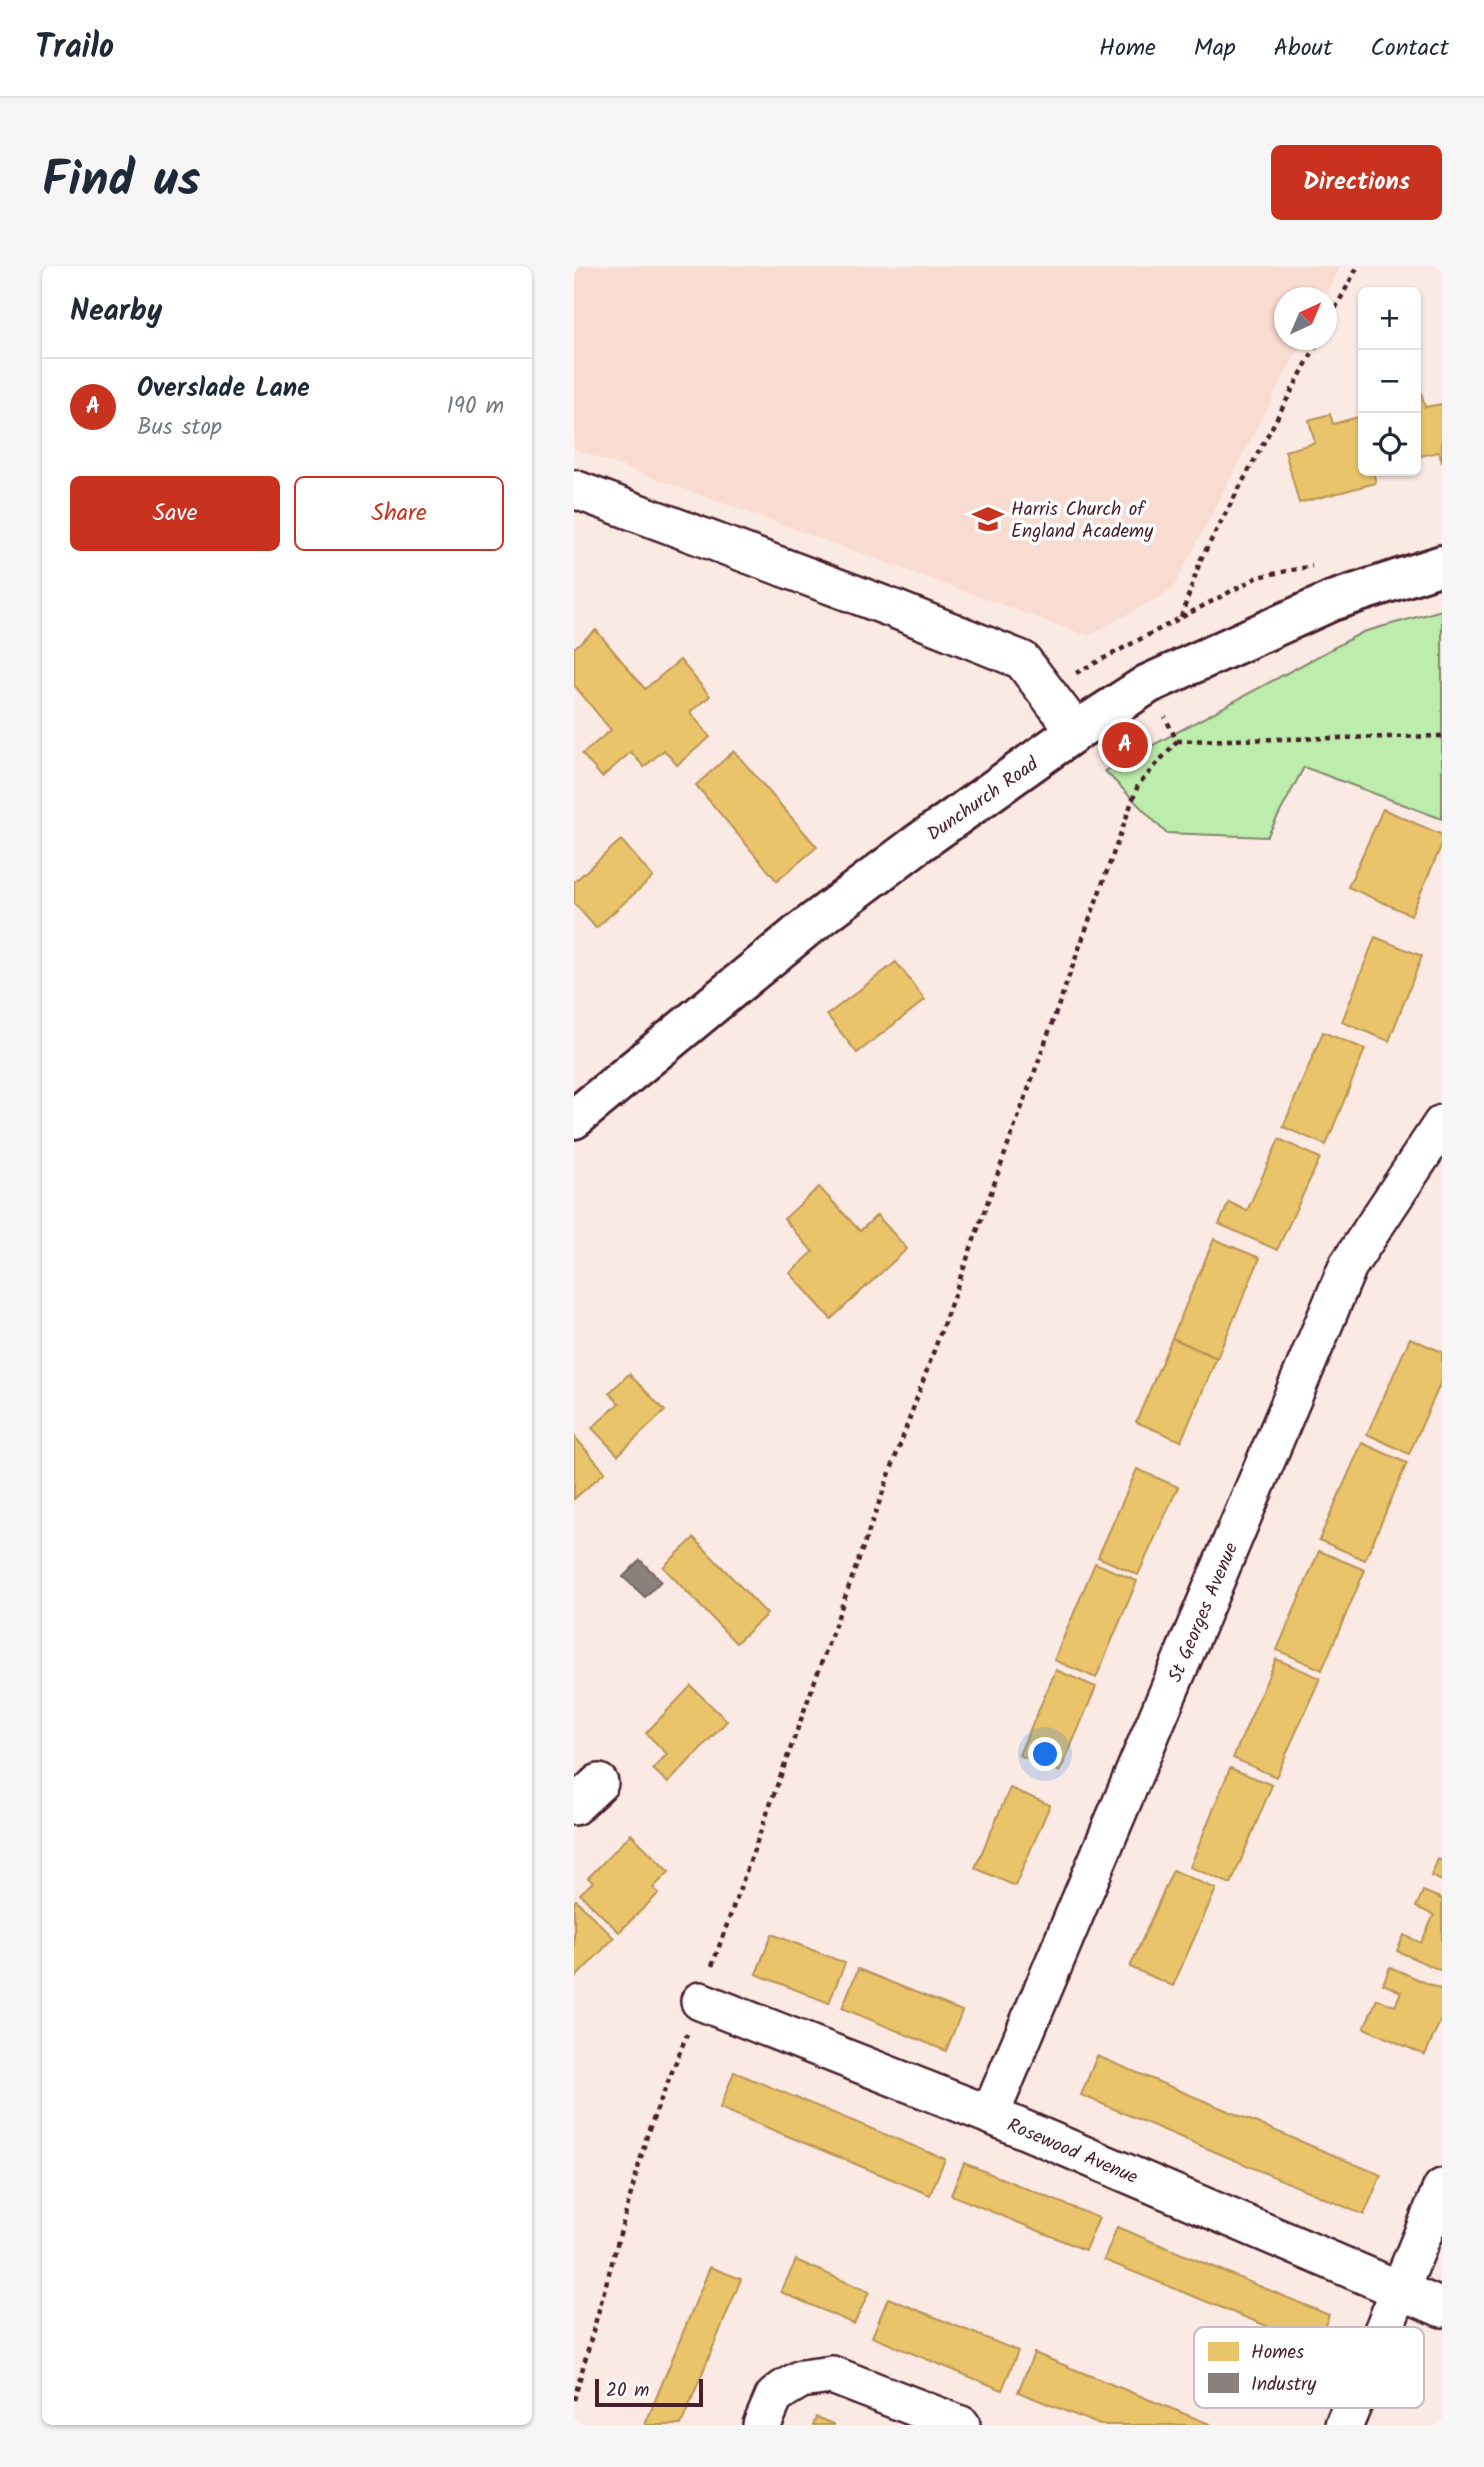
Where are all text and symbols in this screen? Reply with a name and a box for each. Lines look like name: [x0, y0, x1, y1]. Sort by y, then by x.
text: Trailo: [35, 22, 114, 75]
text: Home: [1099, 29, 1156, 68]
text: Map: [1194, 29, 1236, 68]
text: About: [1274, 29, 1332, 68]
text: Contact: [1370, 29, 1449, 68]
text: Find us: [42, 143, 200, 221]
button: Directions: [1271, 145, 1442, 220]
north arrow: [1274, 287, 1337, 350]
map controls: [1358, 287, 1421, 476]
button: +: [1358, 287, 1421, 350]
text: Nearby: [70, 288, 162, 336]
button: −: [1358, 350, 1421, 413]
text: Overslade Lane: [137, 368, 310, 410]
text: A: [86, 389, 100, 425]
text: 190 m: [447, 389, 504, 425]
text: Bus stop: [137, 410, 222, 446]
button: locate: [1358, 413, 1421, 476]
button: Save: [70, 476, 280, 551]
button: Share: [294, 476, 504, 551]
place label: Harris Church of England Academy: [1011, 495, 1154, 547]
school or university icon: Harris Church of England Academy: [971, 502, 1005, 536]
pin: A: [1102, 719, 1148, 771]
street label: Dunchurch Road: [921, 750, 1045, 849]
street label: St Georges Avenue: [1161, 1538, 1247, 1687]
your location: [1028, 1737, 1062, 1771]
street label: Rosewood Avenue: [1002, 2111, 1143, 2193]
legend: [1194, 2327, 1424, 2408]
text: Homes: [1251, 2338, 1304, 2368]
text: Industry: [1251, 2370, 1317, 2400]
scale bar: [595, 2376, 704, 2408]
text: 20 m: [606, 2376, 649, 2406]

